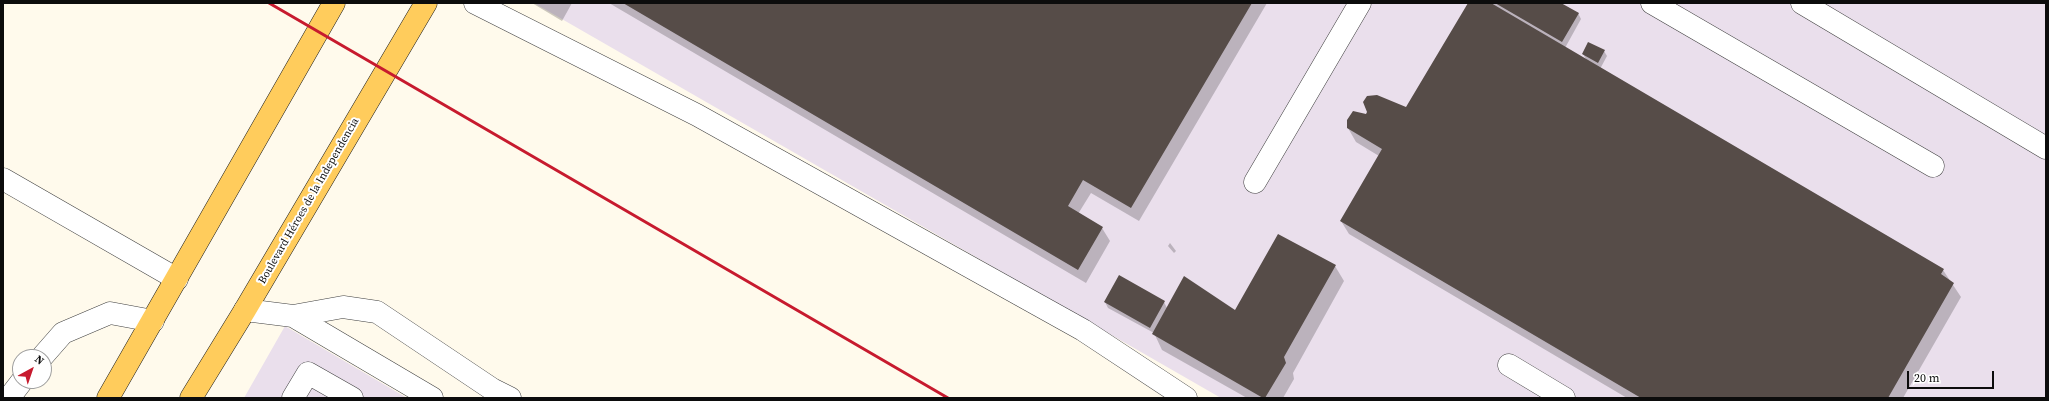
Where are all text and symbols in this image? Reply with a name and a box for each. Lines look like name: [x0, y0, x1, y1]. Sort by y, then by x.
street label: Boulevard Héroes de la Independencia: [256, 116, 362, 286]
north arrow: [12, 349, 52, 389]
text: N: [31, 352, 47, 369]
scale bar: [1909, 363, 1996, 389]
text: 20 m: [1914, 370, 1940, 386]

